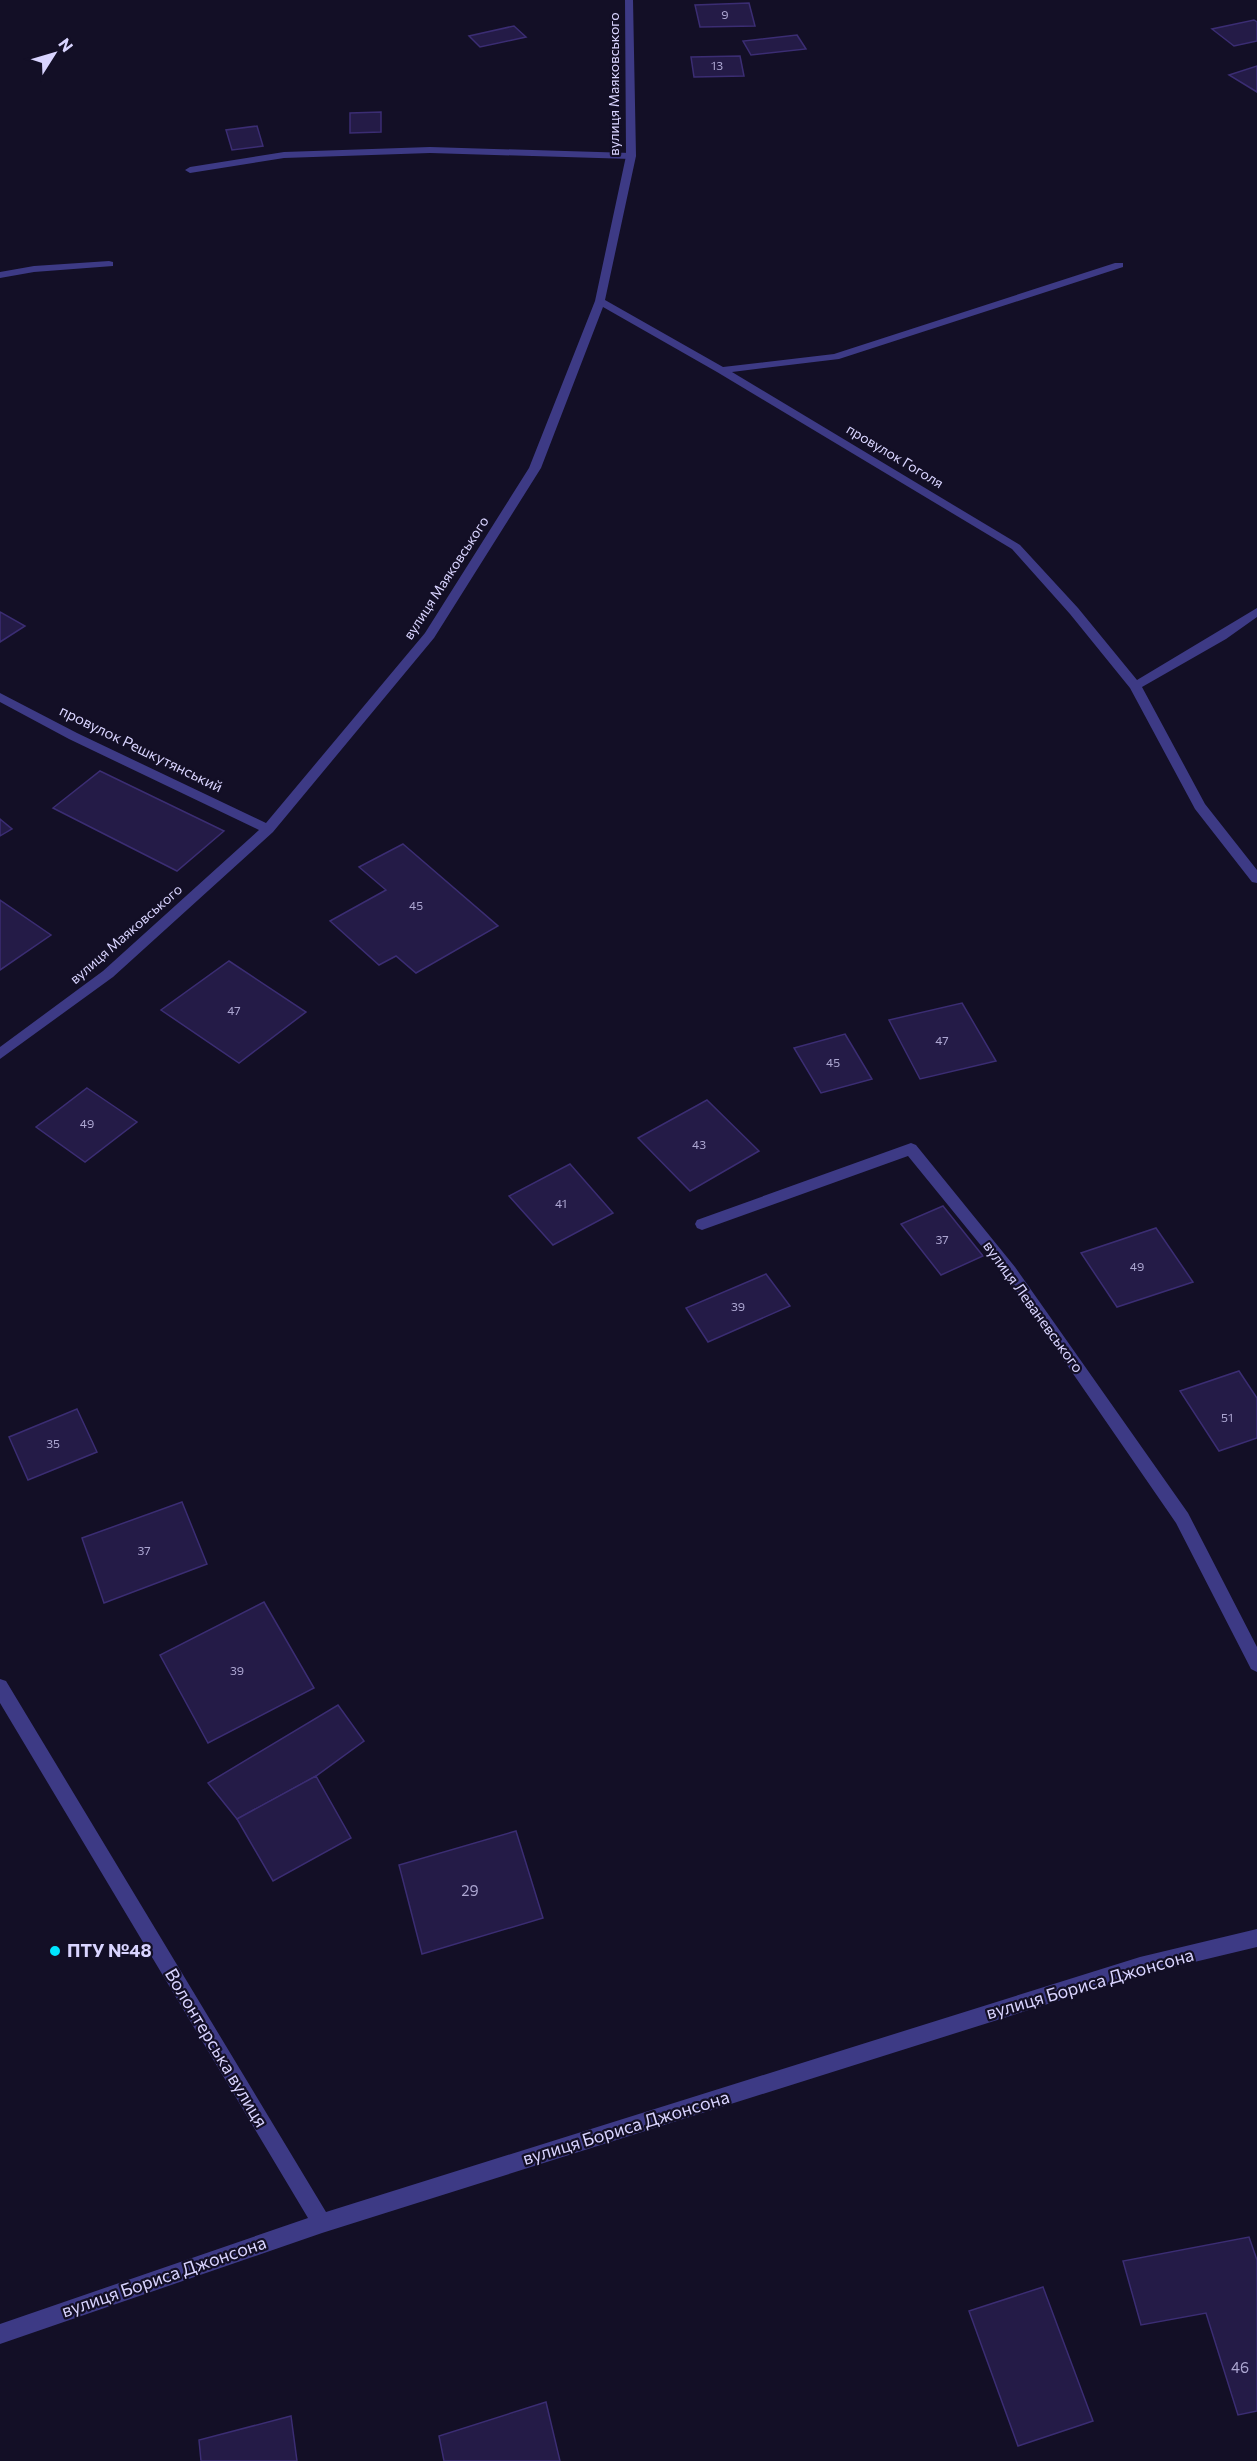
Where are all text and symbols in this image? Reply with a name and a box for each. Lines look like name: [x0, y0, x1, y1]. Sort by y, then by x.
house number: 9: [721, 7, 729, 21]
street label: вулиця Маяковського: [605, 12, 622, 156]
north arrow: [24, 24, 84, 84]
text: N: [55, 34, 78, 55]
house number: 13: [711, 58, 723, 72]
street label: провулок Гоголя: [844, 420, 947, 491]
street label: вулиця Маяковського: [399, 513, 492, 642]
street label: провулок Решкутянський: [57, 701, 226, 795]
street label: вулиця Маяковського: [66, 880, 185, 987]
house number: 45: [409, 898, 423, 912]
house number: 47: [227, 1003, 241, 1017]
house number: 47: [935, 1033, 949, 1047]
house number: 45: [826, 1055, 840, 1069]
house number: 49: [80, 1116, 94, 1130]
house number: 43: [692, 1137, 706, 1151]
house number: 41: [555, 1196, 567, 1210]
house number: 37: [935, 1232, 949, 1246]
street label: вулиця Леваневського: [980, 1237, 1088, 1376]
house number: 49: [1130, 1259, 1144, 1273]
house number: 39: [731, 1299, 745, 1313]
house number: 51: [1221, 1410, 1233, 1424]
house number: 35: [46, 1436, 60, 1450]
house number: 37: [137, 1543, 151, 1557]
house number: 39: [230, 1663, 244, 1677]
house number: 29: [461, 1881, 479, 1899]
place label: ПТУ №48: [67, 1939, 152, 1961]
street label: вулиця Бориса Джонсона: [983, 1943, 1196, 2023]
marker: ПТУ №48: [48, 1944, 62, 1958]
street label: Волонтерська вулиця: [161, 1964, 273, 2131]
street label: вулиця Бориса Джонсона: [520, 2085, 732, 2169]
street label: вулиця Бориса Джонсона: [58, 2231, 269, 2321]
house number: 46: [1231, 2358, 1249, 2376]

